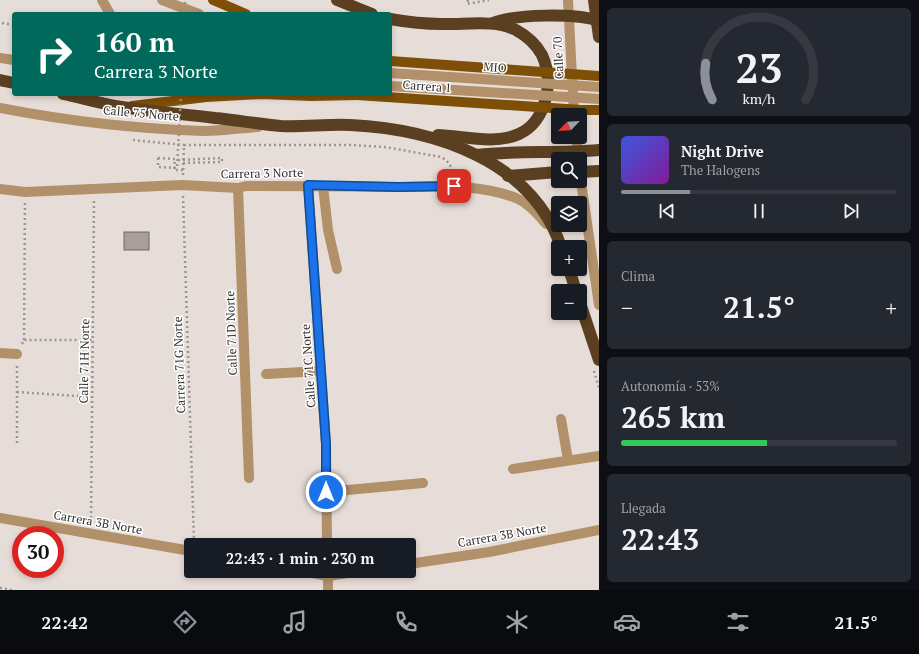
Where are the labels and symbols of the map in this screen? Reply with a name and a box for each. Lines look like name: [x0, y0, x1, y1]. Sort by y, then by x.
street label: Calle 70: [549, 36, 567, 80]
street label: MIO: [483, 59, 507, 75]
street label: Carrera 1: [402, 77, 452, 95]
street label: Calle 75 Norte: [102, 102, 180, 124]
north arrow: [551, 108, 587, 144]
street label: Carrera 3 Norte: [221, 165, 303, 181]
pin: [437, 169, 471, 203]
street label: Calle 71D Norte: [222, 290, 240, 376]
street label: Carrera 71G Norte: [170, 316, 188, 414]
street label: Calle 71H Norte: [76, 318, 92, 404]
street label: Calle 71C Norte: [298, 324, 318, 408]
position arrow: [305, 471, 347, 513]
street label: Carrera 3B Norte: [52, 507, 144, 537]
street label: Carrera 3B Norte: [456, 520, 548, 550]
speed limit sign: 30: [12, 526, 64, 578]

